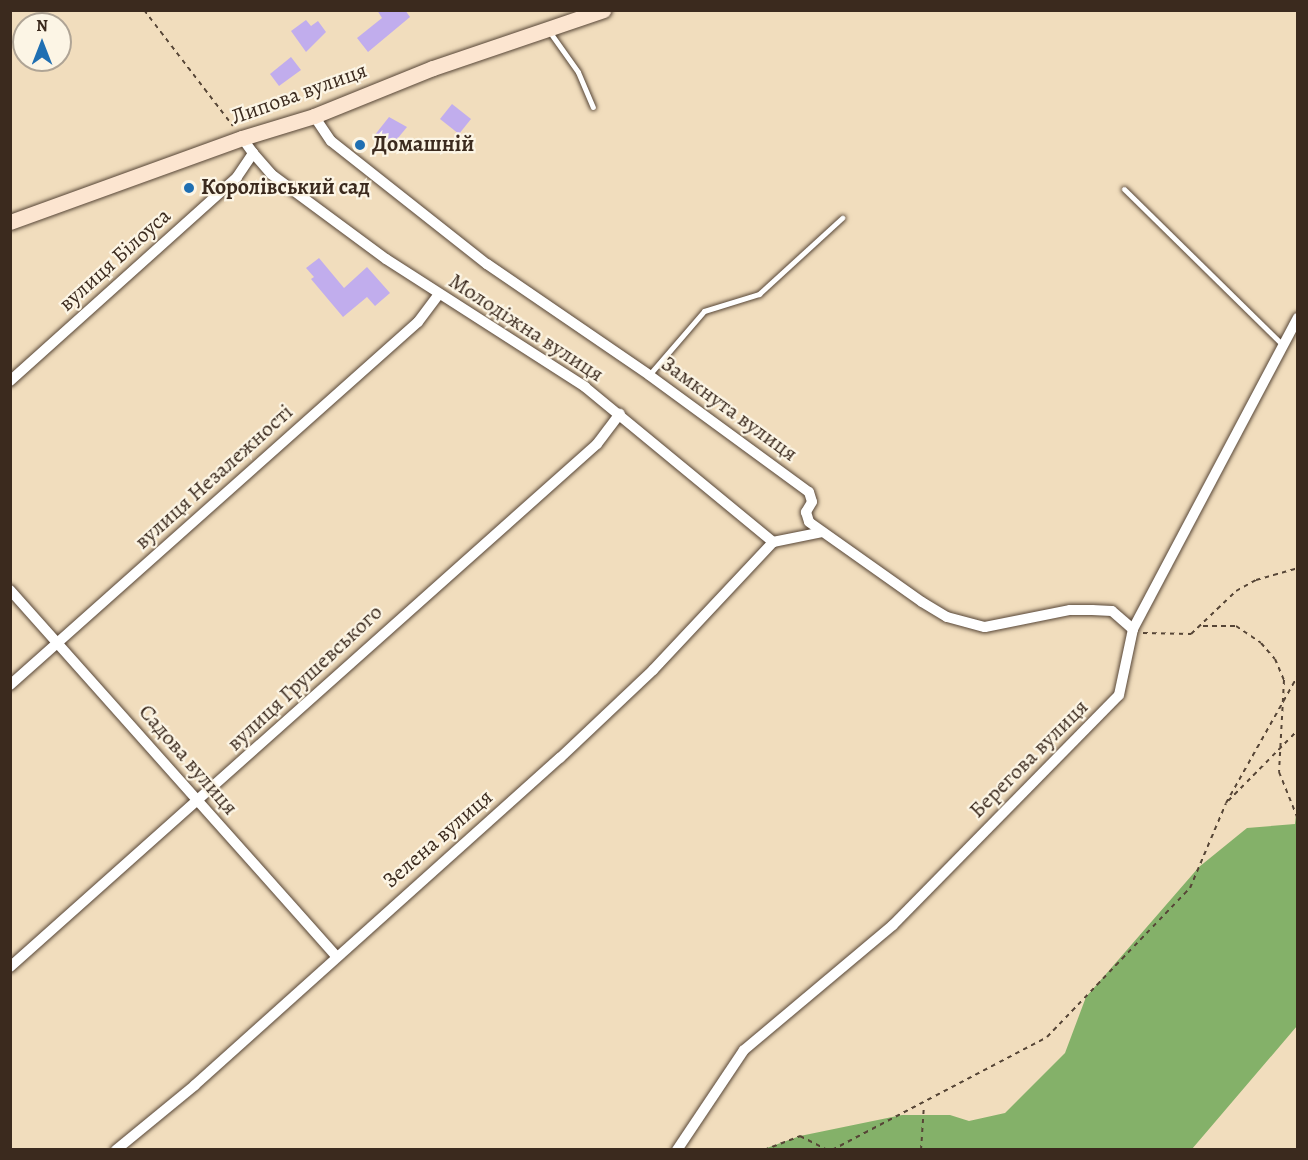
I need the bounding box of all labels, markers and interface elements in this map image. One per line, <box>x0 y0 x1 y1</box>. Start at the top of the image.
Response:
north arrow <box>12 12 72 72</box>
text: N <box>36 15 48 37</box>
street label: Липова вулиця <box>227 57 371 131</box>
place label: Домашній <box>372 132 474 158</box>
marker: Домашній <box>353 138 367 152</box>
place label: Королівський сад <box>201 175 370 201</box>
marker: Королівський сад <box>182 181 196 195</box>
street label: вулиця Білоуса <box>54 203 176 317</box>
street label: Молодіжна вулиця <box>444 268 608 388</box>
street label: Замкнута вулиця <box>656 351 802 467</box>
street label: вулиця Незалежності <box>129 399 299 555</box>
street label: вулиця Грушевського <box>222 599 388 757</box>
street label: Берегова вулиця <box>964 694 1094 824</box>
street label: Садова вулиця <box>133 699 243 821</box>
street label: Зелена вулиця <box>378 784 498 894</box>

